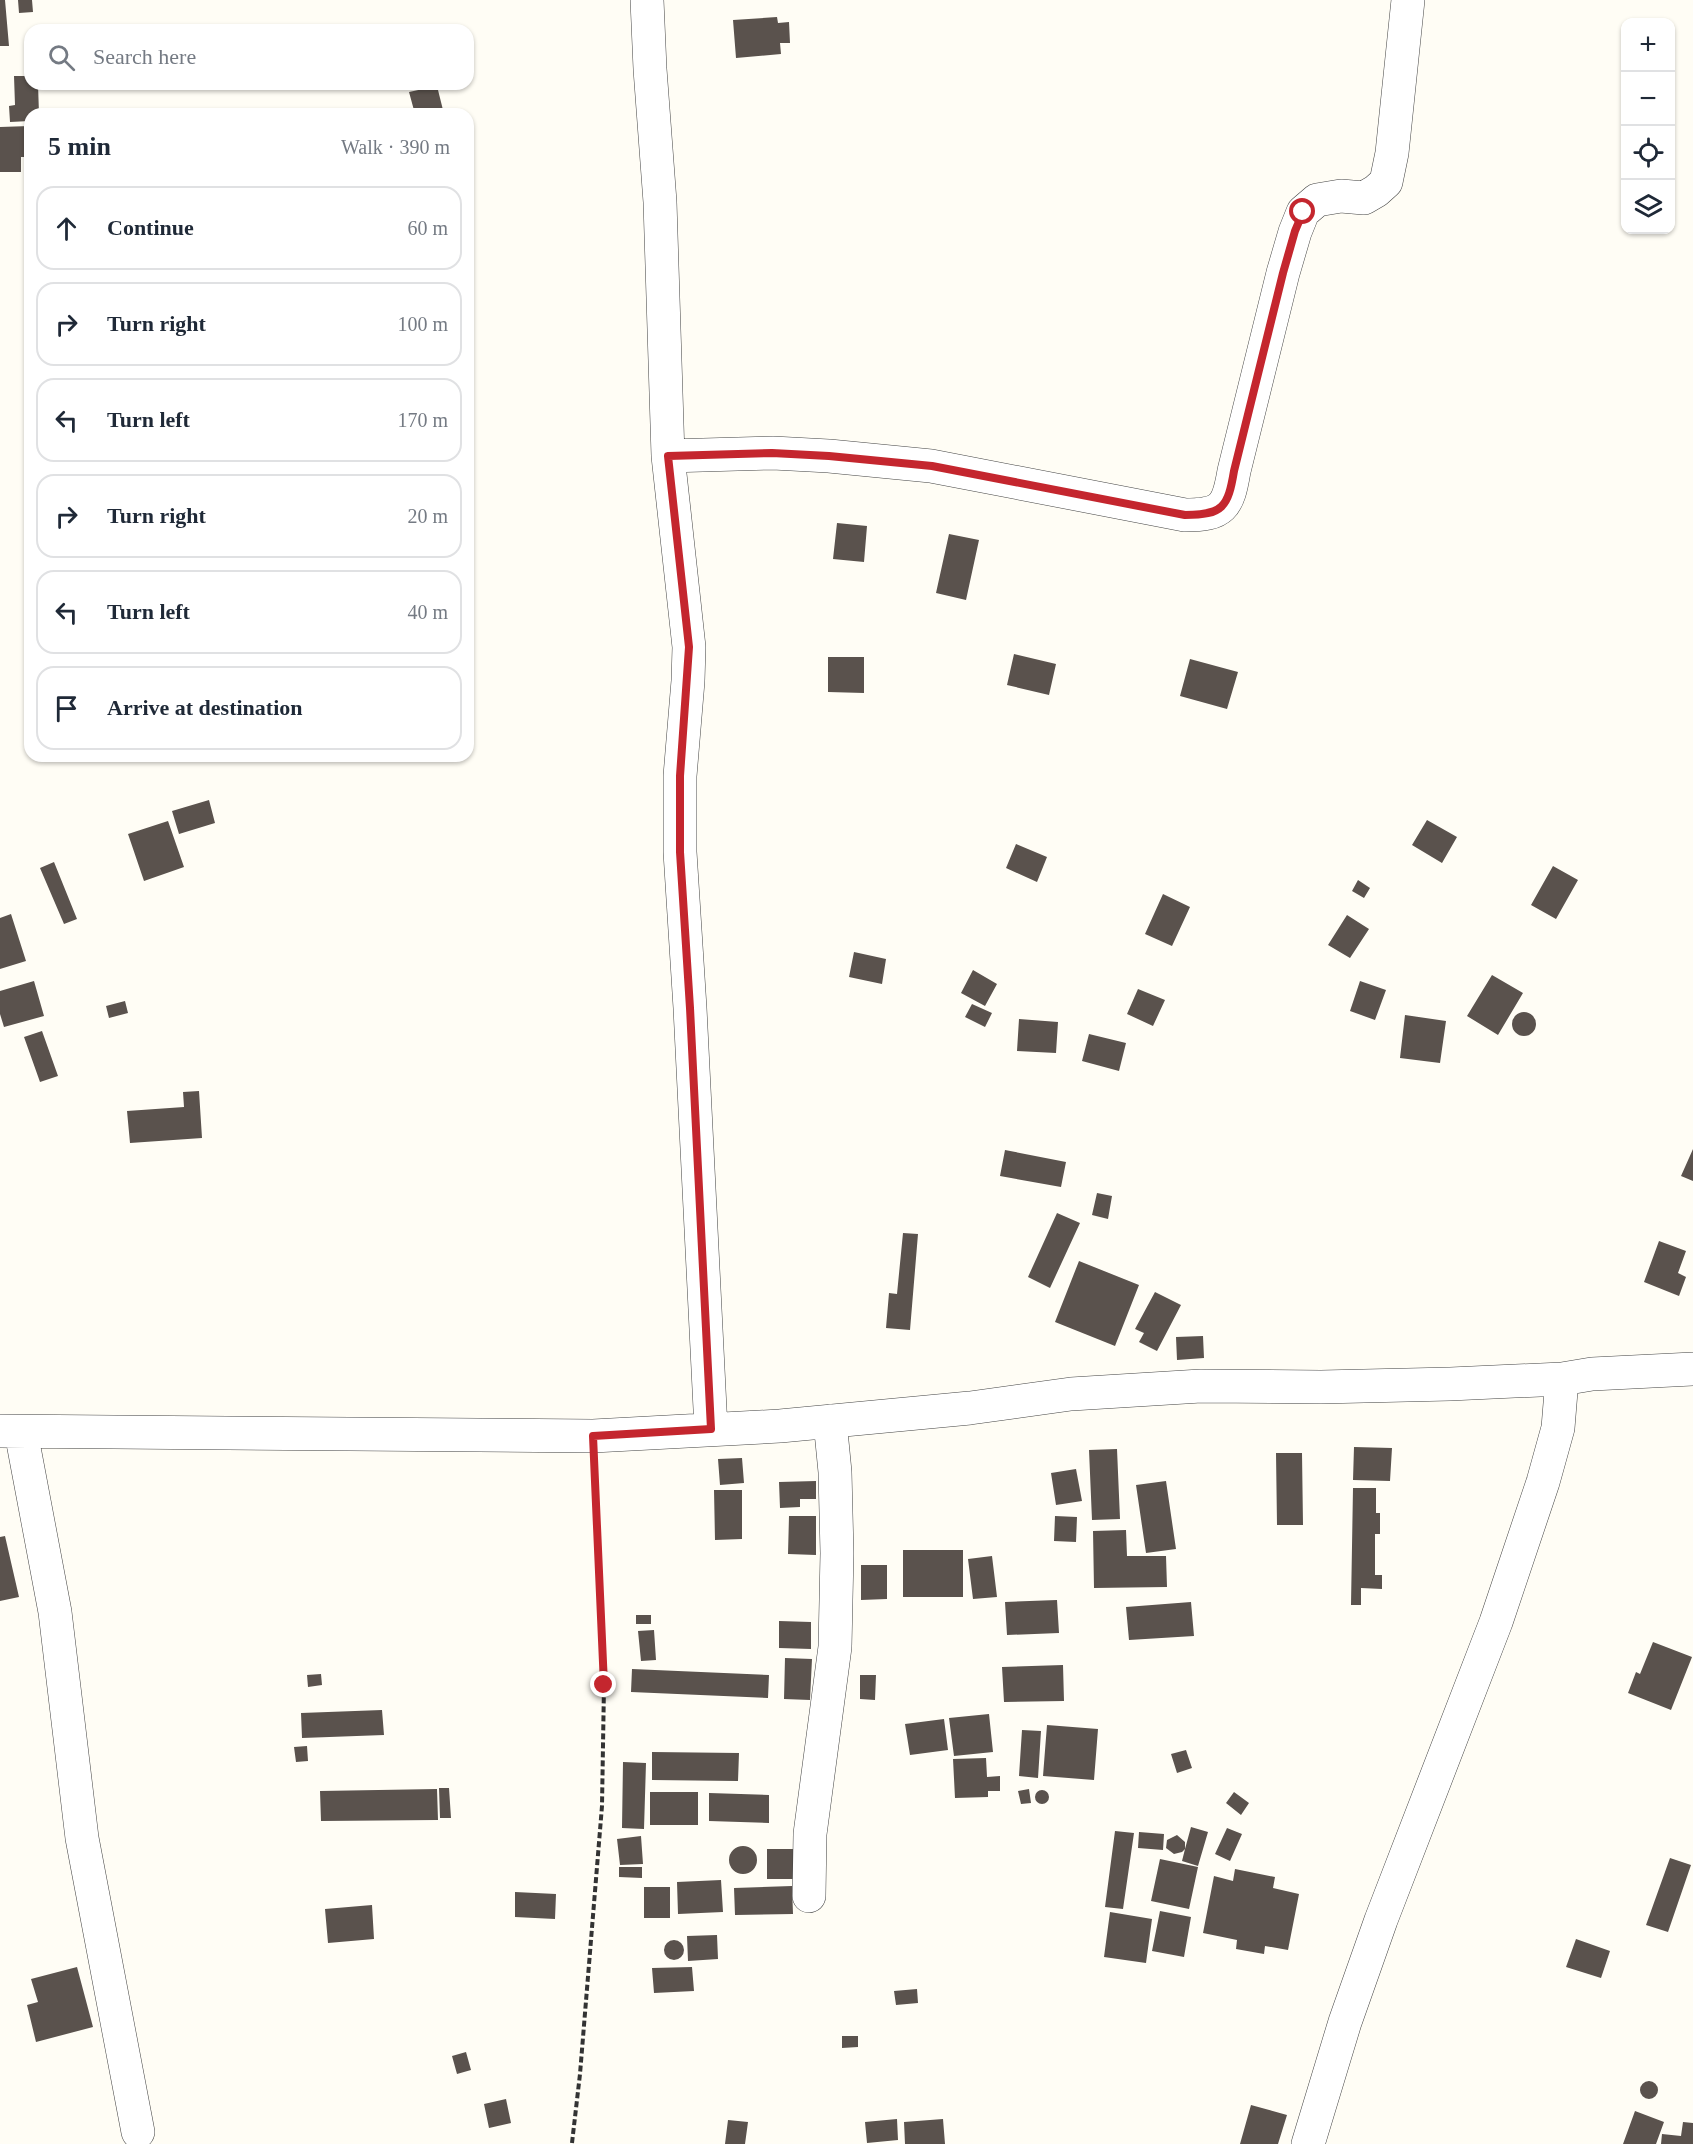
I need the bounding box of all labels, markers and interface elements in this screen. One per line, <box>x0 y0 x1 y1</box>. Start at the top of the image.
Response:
map controls <box>1621 18 1675 234</box>
button: + <box>1621 18 1675 72</box>
search box <box>24 24 474 90</box>
icon: search <box>45 41 78 74</box>
text: Search here <box>93 44 196 69</box>
button: − <box>1621 72 1675 126</box>
button: locate <box>1621 126 1675 180</box>
text: 5 min <box>48 132 111 161</box>
text: Walk · 390 m <box>341 136 450 158</box>
button: layers <box>1621 180 1675 234</box>
route start <box>1289 198 1315 224</box>
icon: ahead <box>50 212 83 245</box>
text: Continue <box>107 215 194 240</box>
text: 60 m <box>407 217 448 239</box>
icon: right <box>50 308 83 341</box>
text: Turn right <box>107 311 206 336</box>
text: 100 m <box>397 313 448 335</box>
icon: left <box>50 404 83 437</box>
text: Turn left <box>107 407 190 432</box>
text: 170 m <box>397 409 448 431</box>
icon: right <box>50 500 83 533</box>
text: Turn right <box>107 503 206 528</box>
text: 20 m <box>407 505 448 527</box>
icon: left <box>50 596 83 629</box>
text: Turn left <box>107 599 190 624</box>
text: 40 m <box>407 601 448 623</box>
icon: arrive <box>50 692 83 725</box>
text: Arrive at destination <box>107 695 303 720</box>
route end <box>590 1671 616 1697</box>

